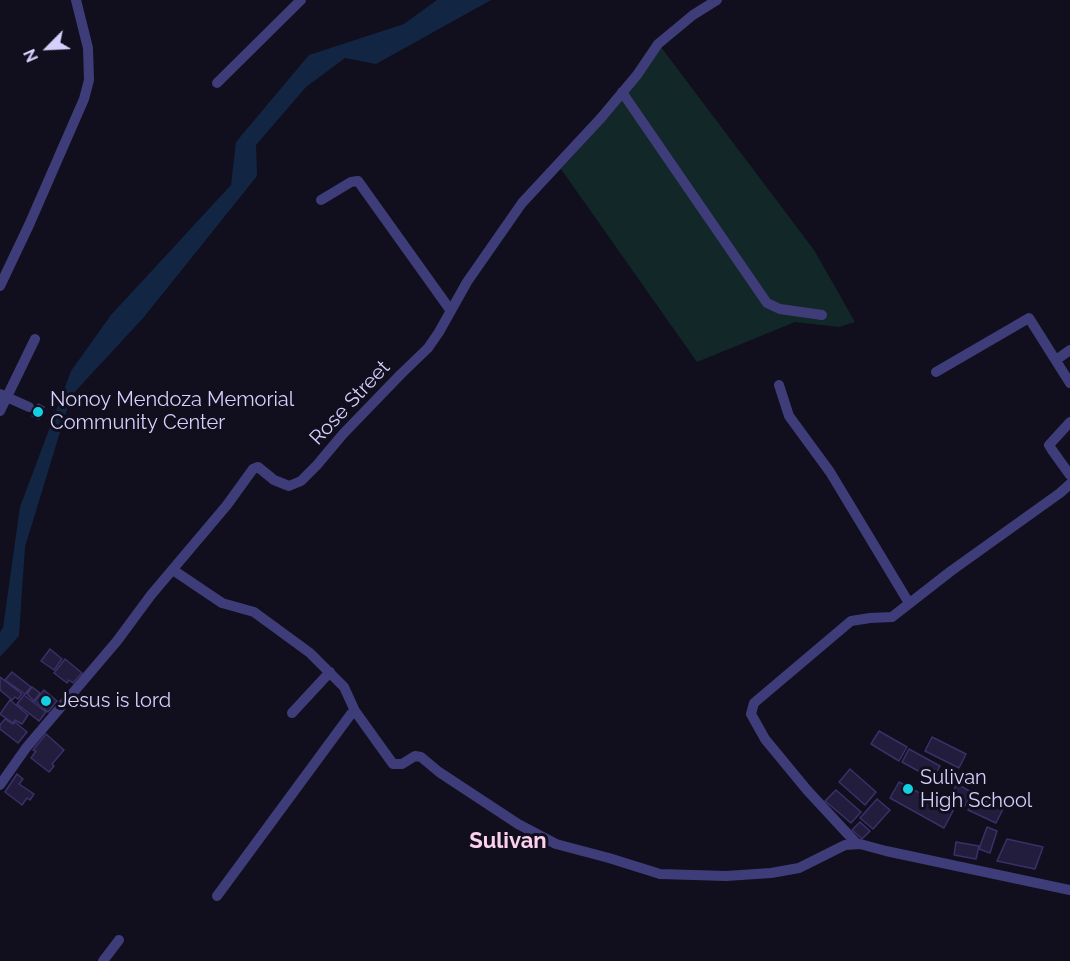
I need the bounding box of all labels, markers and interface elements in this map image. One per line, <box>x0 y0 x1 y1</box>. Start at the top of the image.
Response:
north arrow <box>18 18 78 78</box>
text: N <box>20 46 42 65</box>
street label: Rose Street <box>305 356 395 450</box>
place label: Nonoy Mendoza Memorial Community Center <box>50 388 294 435</box>
marker: Nonoy Mendoza Memorial Community Center <box>31 405 45 419</box>
place label: Jesus is lord <box>58 689 171 713</box>
marker: Jesus is lord <box>39 694 53 708</box>
place label: Sulivan High School <box>920 766 1032 813</box>
marker: Sulivan High School <box>901 782 915 796</box>
district label: Sulivan <box>469 828 547 854</box>

